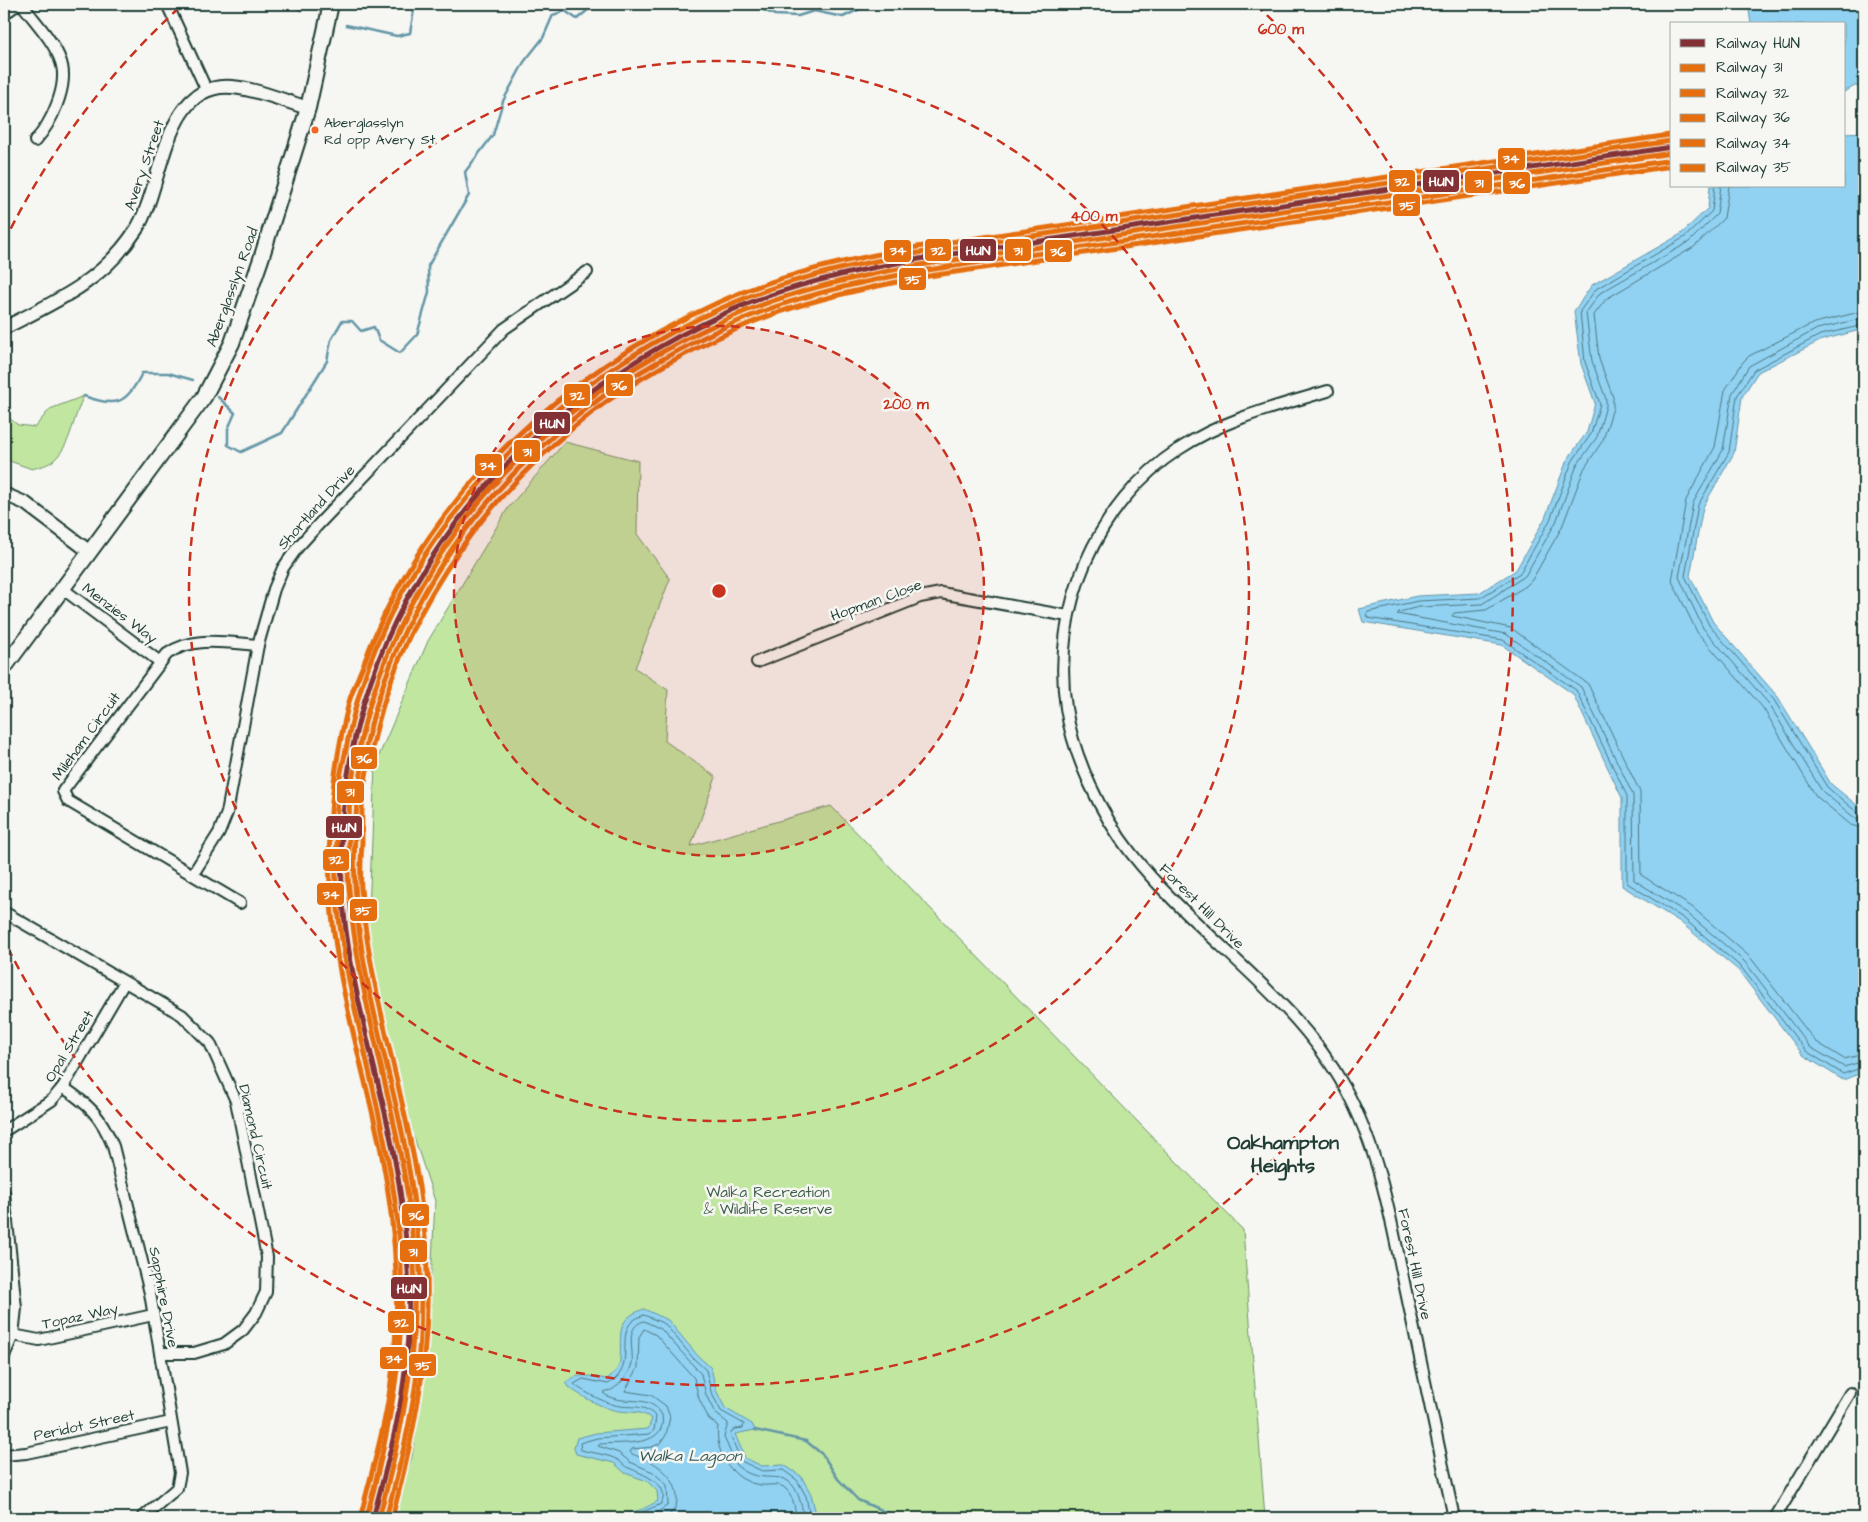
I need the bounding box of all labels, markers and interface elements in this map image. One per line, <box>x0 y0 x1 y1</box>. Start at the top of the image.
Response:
text: 600 m <box>1258 19 1304 40</box>
legend <box>1670 22 1846 188</box>
text: Railway HUN <box>1716 33 1800 55</box>
text: Railway 31 <box>1716 57 1783 79</box>
text: Railway 32 <box>1716 83 1790 105</box>
text: Railway 36 <box>1716 107 1791 129</box>
place label: Aberglasslyn Rd opp Avery St <box>324 113 436 150</box>
street label: Avery Street <box>119 117 171 213</box>
marker: Aberglasslyn Rd opp Avery St <box>310 125 320 135</box>
text: Railway 34 <box>1716 133 1791 155</box>
line badge: 34 <box>1497 147 1526 171</box>
text: 34 <box>1502 149 1520 169</box>
text: Railway 35 <box>1716 157 1792 179</box>
line badge: 32 <box>1388 169 1416 193</box>
line badge: HUN <box>1422 169 1460 193</box>
line badge: 31 <box>1464 170 1493 194</box>
line badge: 36 <box>1502 171 1531 195</box>
text: 32 <box>1393 172 1411 192</box>
text: HUN <box>1428 172 1454 192</box>
text: 31 <box>1474 173 1484 193</box>
text: 36 <box>1508 174 1525 194</box>
line badge: 35 <box>1392 193 1421 217</box>
text: 35 <box>1397 196 1417 216</box>
text: 400 m <box>1071 206 1118 227</box>
street label: Aberglasslyn Road <box>201 224 265 350</box>
line badge: 32 <box>924 238 952 262</box>
line badge: HUN <box>959 238 997 262</box>
line badge: 31 <box>1004 238 1032 262</box>
line badge: 34 <box>883 239 912 263</box>
line badge: 36 <box>1044 239 1073 263</box>
text: 34 <box>889 241 907 261</box>
text: 32 <box>929 241 947 261</box>
text: HUN <box>965 241 991 261</box>
text: 31 <box>1013 241 1023 261</box>
text: 36 <box>1049 242 1066 262</box>
line badge: 35 <box>898 267 927 291</box>
text: 35 <box>903 270 923 290</box>
line badge: 36 <box>605 373 634 397</box>
text: 36 <box>610 376 627 396</box>
line badge: 32 <box>563 383 591 407</box>
text: 32 <box>568 386 586 406</box>
text: 200 m <box>882 394 929 415</box>
line badge: HUN <box>533 411 571 435</box>
text: HUN <box>539 414 565 434</box>
line badge: 31 <box>513 439 541 463</box>
text: 31 <box>522 442 532 462</box>
line badge: 34 <box>474 453 503 477</box>
text: 34 <box>479 456 497 476</box>
street label: Shortland Drive <box>273 460 360 554</box>
street label: Hopman Close <box>828 574 925 627</box>
street label: Menzies Way <box>77 578 162 649</box>
centre of rings <box>710 582 728 600</box>
street label: Mileham Circuit <box>47 688 126 785</box>
line badge: 36 <box>350 746 378 770</box>
text: 36 <box>355 749 372 769</box>
line badge: 31 <box>336 780 365 804</box>
text: 31 <box>345 782 355 802</box>
line badge: HUN <box>325 815 363 839</box>
text: HUN <box>331 818 357 838</box>
line badge: 32 <box>322 848 350 872</box>
text: 32 <box>327 850 345 870</box>
street label: Forest Hill Drive <box>1154 859 1249 954</box>
line badge: 34 <box>316 882 345 906</box>
text: 34 <box>322 885 340 905</box>
line badge: 35 <box>349 898 378 922</box>
text: 35 <box>353 901 373 921</box>
street label: Opal Street <box>40 1006 99 1086</box>
street label: Diamond Circuit <box>233 1082 278 1192</box>
district label: Oakhampton Heights <box>1227 1129 1339 1181</box>
park label: Walka Recreation & Wildlife Reserve <box>704 1182 832 1220</box>
line badge: 36 <box>401 1203 430 1227</box>
text: 36 <box>407 1206 424 1226</box>
street label: Forest Hill Drive <box>1392 1207 1437 1322</box>
line badge: 31 <box>399 1239 428 1263</box>
text: 31 <box>408 1242 418 1262</box>
street label: Sapphire Drive <box>143 1245 184 1349</box>
line badge: HUN <box>390 1276 428 1300</box>
text: HUN <box>396 1279 422 1299</box>
street label: Topaz Way <box>40 1298 120 1336</box>
line badge: 32 <box>387 1310 415 1334</box>
text: 32 <box>392 1313 410 1333</box>
line badge: 34 <box>379 1346 408 1370</box>
text: 34 <box>385 1349 403 1369</box>
line badge: 35 <box>408 1353 437 1377</box>
text: 35 <box>413 1356 433 1376</box>
street label: Peridot Street <box>32 1405 137 1446</box>
water label: Walka Lagoon <box>638 1445 744 1468</box>

